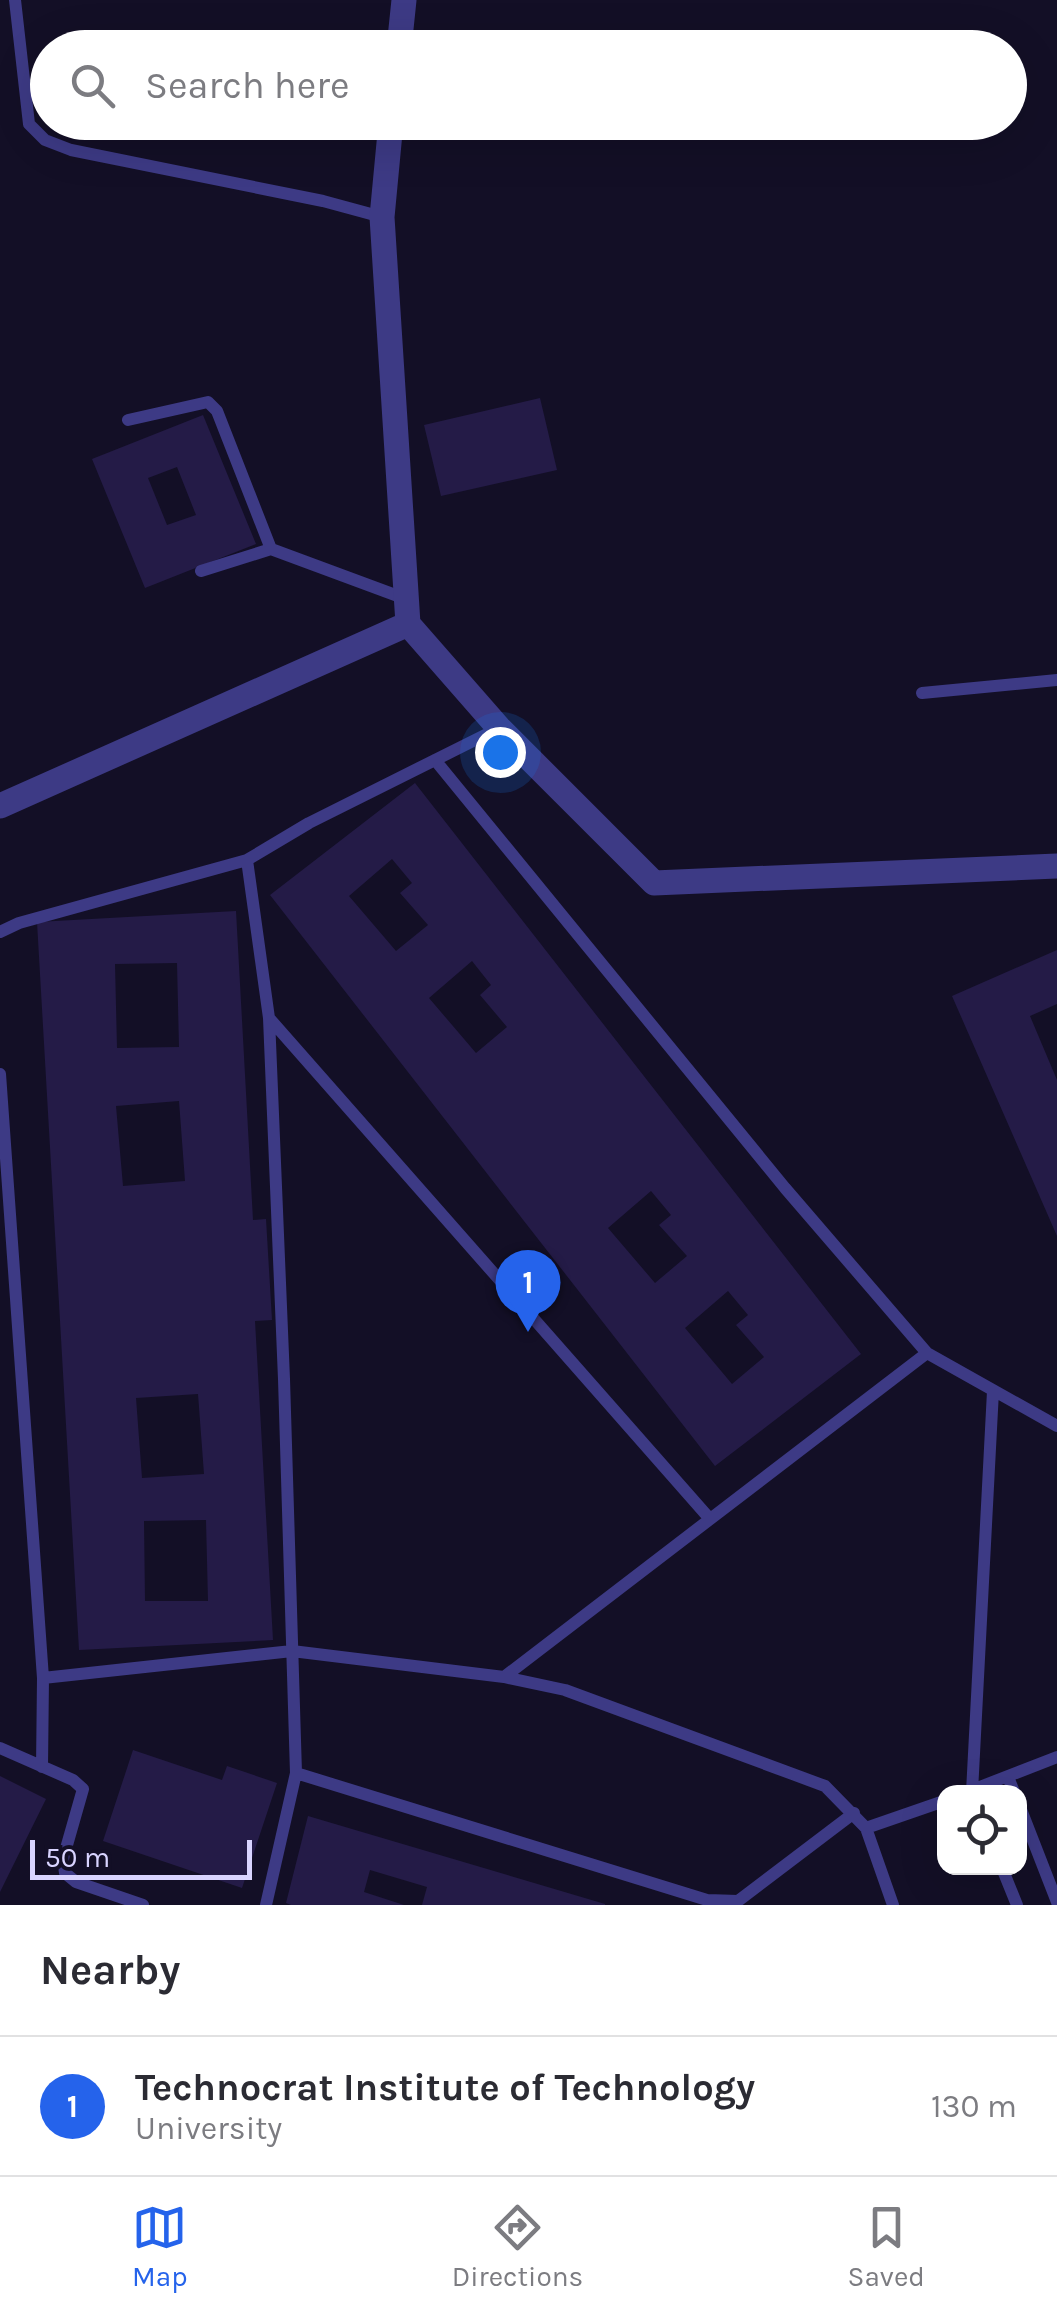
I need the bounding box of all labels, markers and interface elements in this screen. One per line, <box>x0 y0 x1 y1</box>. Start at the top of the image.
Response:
search box <box>30 30 1027 140</box>
icon: search <box>65 58 120 113</box>
text: Search here <box>145 63 349 108</box>
your location <box>475 727 526 778</box>
pin: 1 <box>496 1250 560 1332</box>
map controls <box>937 1785 1027 1875</box>
button: locate <box>937 1785 1027 1875</box>
scale bar <box>30 1835 252 1880</box>
text: 50 m <box>45 1841 110 1874</box>
text: Nearby <box>40 1945 180 1995</box>
text: Technocrat Institute of Technology <box>135 2065 755 2110</box>
text: 1 <box>67 2088 78 2125</box>
text: 130 m <box>931 2088 1017 2125</box>
text: University <box>135 2110 282 2147</box>
tab: Map <box>132 2200 188 2293</box>
tab: Directions <box>452 2200 583 2293</box>
tab: Saved <box>847 2200 925 2293</box>

